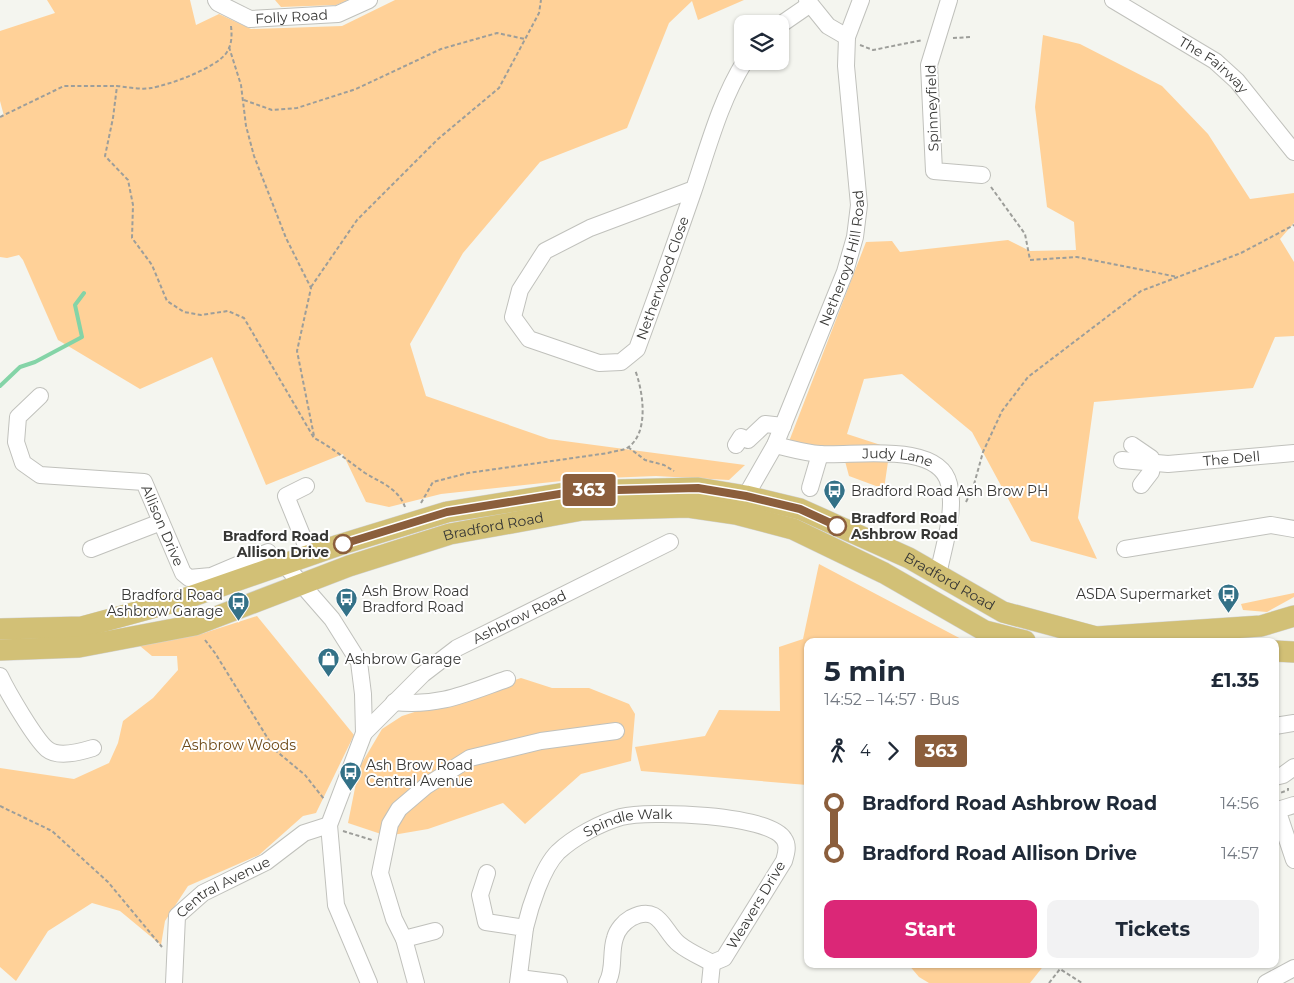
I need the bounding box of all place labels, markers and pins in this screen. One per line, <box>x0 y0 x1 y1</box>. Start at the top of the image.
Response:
bus stop icon: Bradford Road Ash Brow PH <box>823 479 847 510</box>
place label: Bradford Road Ash Brow PH <box>851 482 1048 500</box>
place label: Bradford Road Ashbrow Road <box>850 509 958 543</box>
marker: Bradford Road Ashbrow Road <box>827 516 847 536</box>
place label: Bradford Road Allison Drive <box>223 527 329 561</box>
marker: Bradford Road Allison Drive <box>333 534 353 554</box>
place label: Ash Brow Road Bradford Road <box>362 582 469 616</box>
bus stop icon: ASDA Supermarket <box>1216 582 1240 613</box>
place label: ASDA Supermarket <box>1076 585 1212 603</box>
place label: Bradford Road Ashbrow Garage <box>107 586 223 620</box>
bus stop icon: Ash Brow Road Bradford Road <box>334 587 358 618</box>
bus stop icon: Bradford Road Ashbrow Garage <box>227 591 251 622</box>
shop icon: Ashbrow Garage <box>317 647 341 678</box>
place label: Ashbrow Garage <box>345 650 461 668</box>
place label: Ash Brow Road Central Avenue <box>366 756 473 790</box>
bus stop icon: Ash Brow Road Central Avenue <box>338 761 362 792</box>

